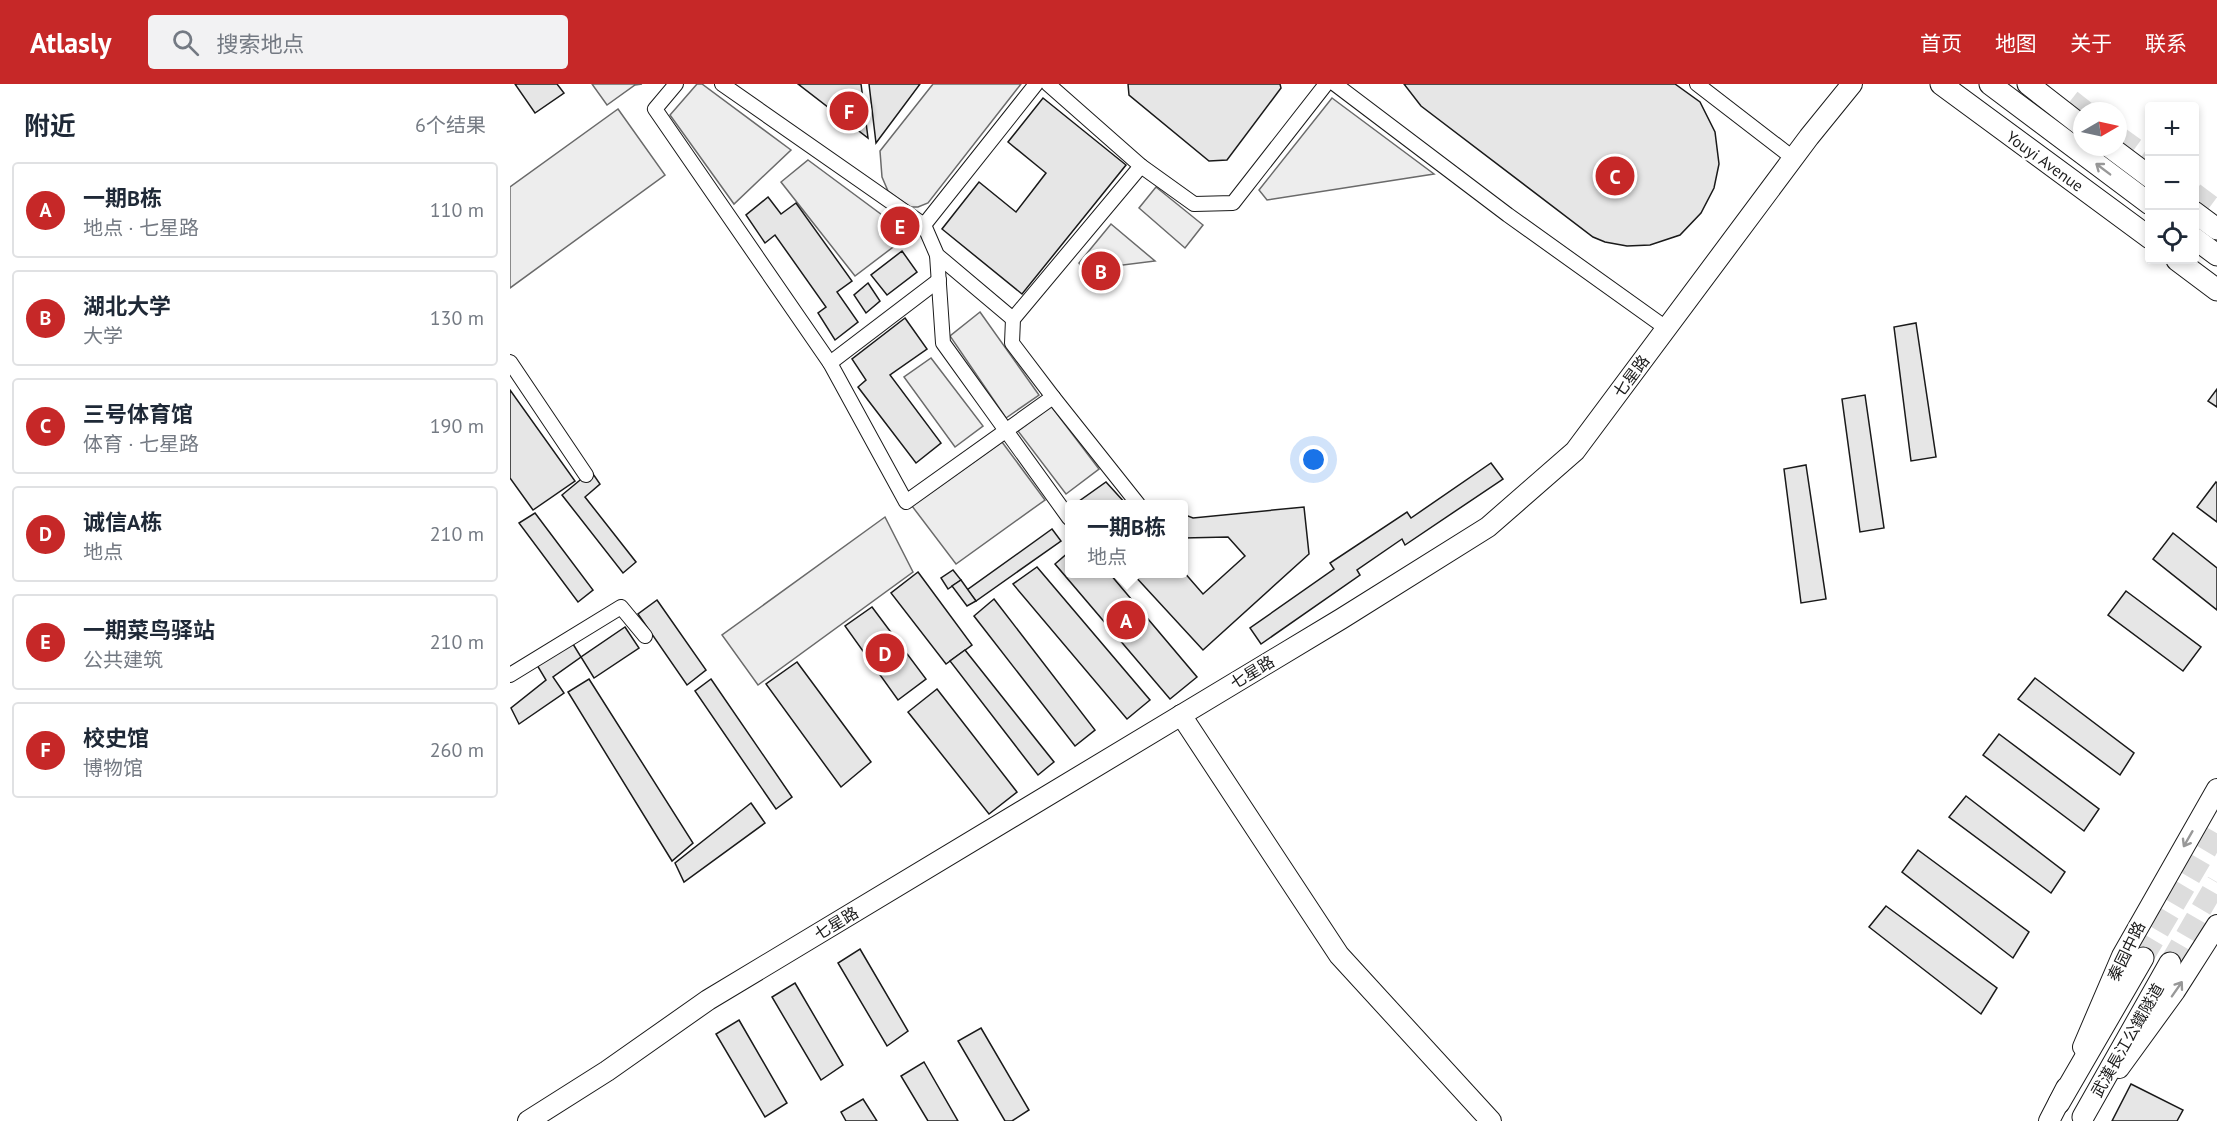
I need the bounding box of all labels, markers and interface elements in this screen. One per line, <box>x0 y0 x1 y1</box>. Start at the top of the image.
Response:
search box <box>148 15 568 69</box>
text: Atlasly <box>30 24 112 61</box>
icon: search <box>169 26 202 59</box>
text: 搜索地点 <box>217 30 305 58</box>
text: 首页 <box>1920 30 1962 57</box>
text: 地图 <box>1995 30 2037 57</box>
text: 关于 <box>2070 30 2112 57</box>
text: 联系 <box>2145 30 2187 57</box>
pin: F <box>830 88 868 134</box>
north arrow <box>2073 102 2127 156</box>
map controls <box>2145 102 2199 264</box>
button: + <box>2145 102 2199 156</box>
text: 附近 <box>24 109 76 142</box>
text: 6个结果 <box>415 112 486 138</box>
street label: Youyi Avenue <box>2003 126 2087 196</box>
pin: C <box>1596 154 1634 199</box>
button: − <box>2145 156 2199 210</box>
one-way arrow <box>2095 163 2111 175</box>
text: 一期B栋 <box>83 184 162 212</box>
text: A <box>39 197 52 223</box>
text: 110 m <box>430 197 484 223</box>
pin: E <box>880 204 920 248</box>
button: locate <box>2145 210 2199 264</box>
text: 地点 · 七星路 <box>83 215 199 241</box>
pin: B <box>1082 248 1120 294</box>
text: 湖北大学 <box>83 292 171 320</box>
text: B <box>40 305 51 331</box>
text: 130 m <box>430 305 484 331</box>
text: 大学 <box>83 323 123 349</box>
street label: 七星路 <box>1609 351 1653 401</box>
text: 三号体育馆 <box>83 400 193 428</box>
text: C <box>40 413 51 439</box>
text: 190 m <box>430 413 484 439</box>
text: 体育 · 七星路 <box>83 431 199 457</box>
your location <box>1299 445 1328 474</box>
popup <box>1065 500 1188 578</box>
text: 诚信A栋 <box>83 508 162 536</box>
text: 一期B栋 <box>1087 513 1166 541</box>
text: D <box>39 521 52 547</box>
text: 210 m <box>430 521 484 547</box>
text: 地点 <box>83 539 123 565</box>
text: 地点 <box>1087 544 1127 570</box>
pin: A <box>1106 598 1146 642</box>
text: 一期菜鸟驿站 <box>83 616 215 644</box>
text: E <box>40 629 51 655</box>
text: 210 m <box>430 629 484 655</box>
pin: D <box>866 630 904 676</box>
text: 公共建筑 <box>83 647 163 673</box>
street label: 七星路 <box>1226 651 1278 693</box>
text: 校史馆 <box>83 724 149 752</box>
text: F <box>40 737 51 763</box>
text: 260 m <box>430 737 484 763</box>
text: 博物馆 <box>83 755 143 781</box>
one-way arrow <box>2182 830 2194 847</box>
street label: 七星路 <box>810 902 862 944</box>
street label: 秦园中路 <box>2103 918 2149 984</box>
street label: 武漢長江公鐵隧道 <box>2086 980 2168 1100</box>
one-way arrow <box>2171 982 2183 998</box>

